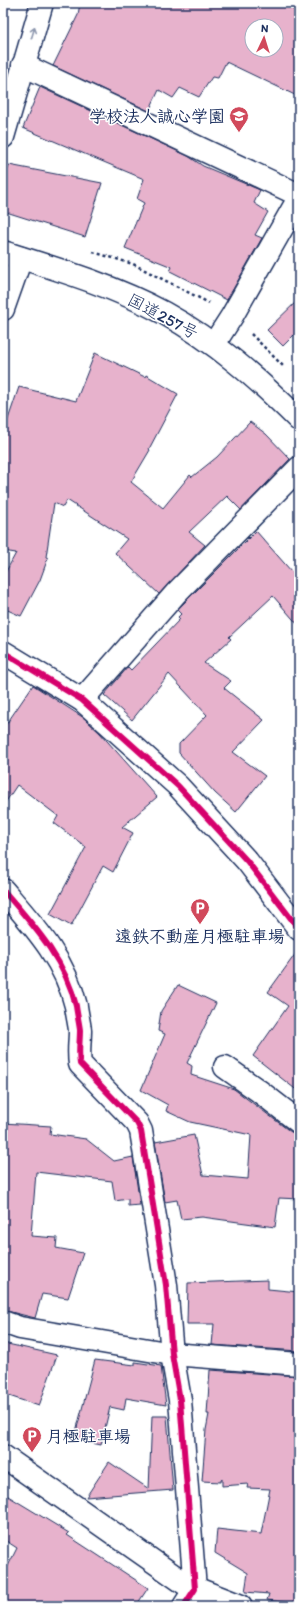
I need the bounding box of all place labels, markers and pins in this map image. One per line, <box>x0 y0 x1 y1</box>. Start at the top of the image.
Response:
school or university icon: 学校法人誠心学園 <box>228 105 250 133</box>
place label: 学校法人誠心学園 <box>89 106 225 126</box>
parking icon: 遠鉄不動産月極駐車場 <box>189 897 211 925</box>
place label: 遠鉄不動産月極駐車場 <box>115 926 285 946</box>
parking icon: 月極駐車場 <box>21 1425 43 1453</box>
place label: 月極駐車場 <box>46 1426 131 1446</box>

